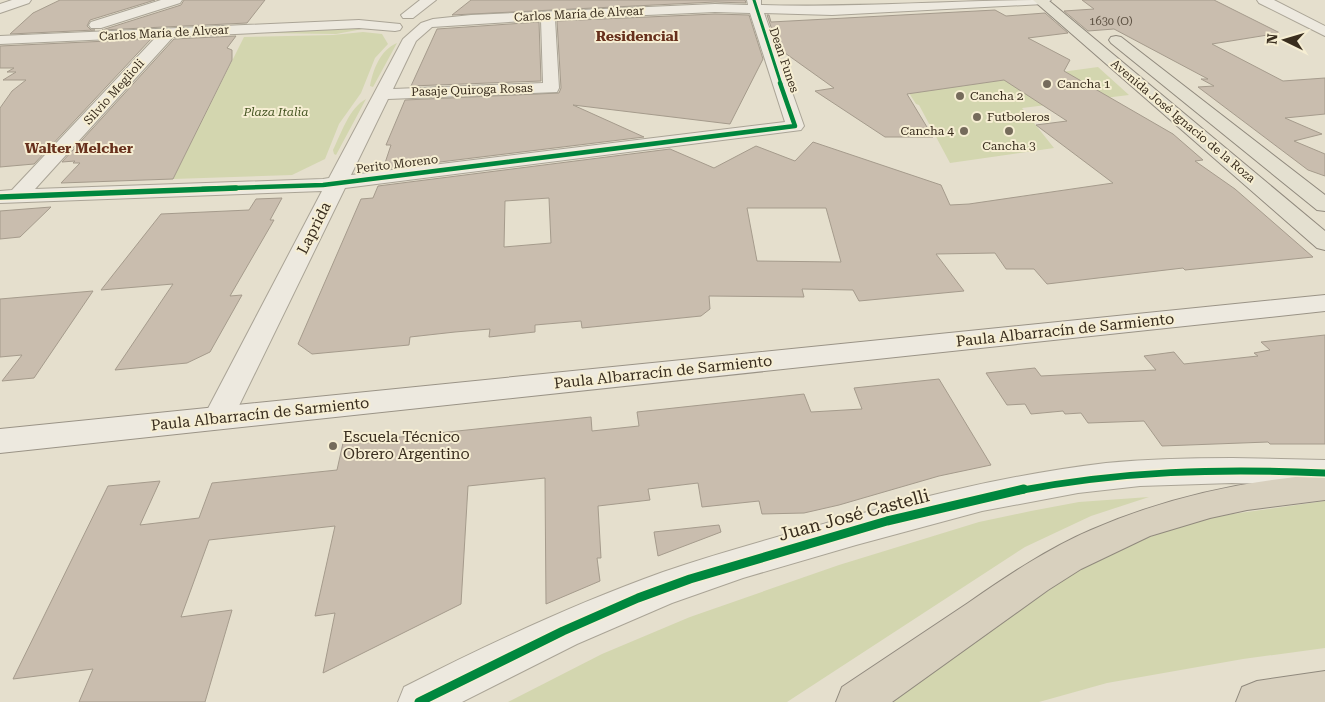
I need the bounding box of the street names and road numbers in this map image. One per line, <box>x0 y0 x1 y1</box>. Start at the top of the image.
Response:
street label: Carlos María de Alvear <box>514 4 644 24</box>
street label: Carlos María de Alvear <box>99 23 229 43</box>
street label: Dean Funes <box>766 26 802 95</box>
street label: Silvio Meglioli <box>81 56 147 128</box>
street label: Avenida José Ignacio de la Roza <box>1108 57 1258 186</box>
street label: Pasaje Quiroga Rosas <box>411 81 533 99</box>
street label: Perito Moreno <box>355 152 439 176</box>
street label: Laprida <box>293 199 335 257</box>
street label: Paula Albarracín de Sarmiento <box>955 310 1175 350</box>
street label: Paula Albarracín de Sarmiento <box>553 352 773 392</box>
street label: Paula Albarracín de Sarmiento <box>150 394 370 434</box>
street label: Juan José Castelli <box>776 484 932 545</box>

